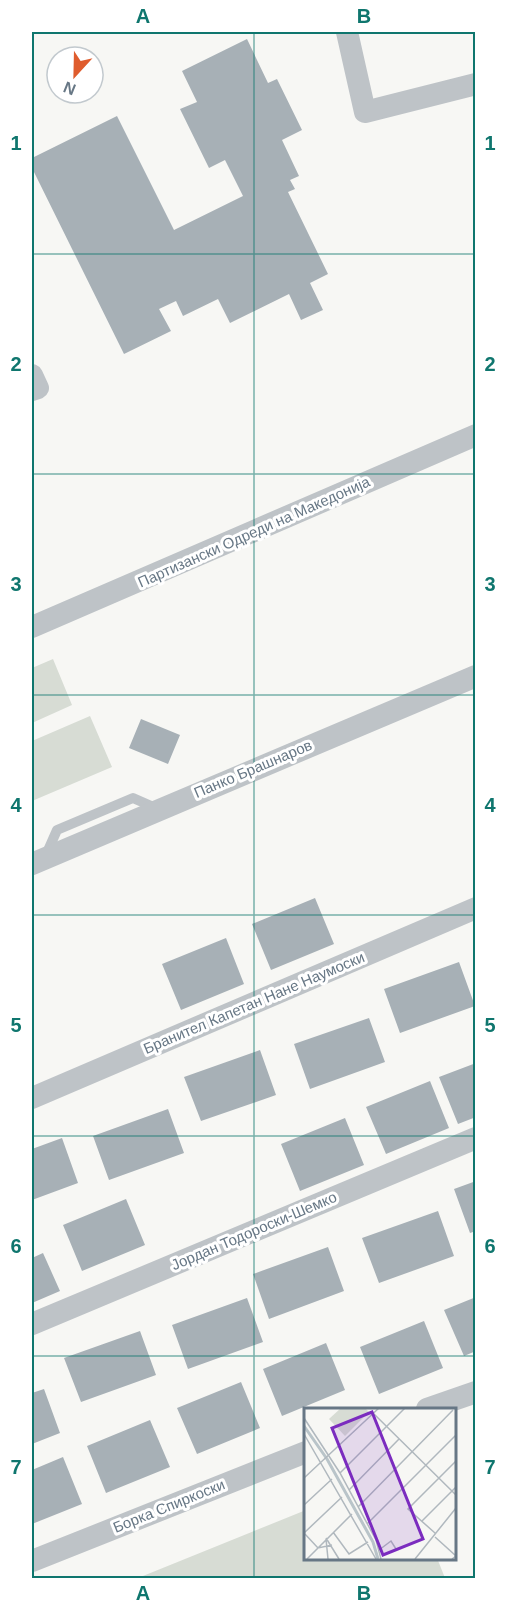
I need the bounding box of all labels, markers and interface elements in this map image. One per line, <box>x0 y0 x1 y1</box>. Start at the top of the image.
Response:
text: A <box>136 5 150 27</box>
text: B <box>357 5 371 27</box>
north arrow <box>45 45 105 105</box>
text: N <box>61 78 78 98</box>
text: 1 <box>10 132 22 154</box>
text: 1 <box>484 132 496 154</box>
text: 2 <box>10 353 22 375</box>
text: 2 <box>484 353 496 375</box>
street label: Партизански Одреди на Македонија <box>135 472 373 591</box>
text: 3 <box>10 573 22 595</box>
text: 3 <box>484 573 496 595</box>
street label: Панко Брашнаров <box>191 736 314 801</box>
text: 4 <box>10 794 22 816</box>
text: 4 <box>484 794 496 816</box>
street label: Бранител Капетан Нане Наумоски <box>141 948 367 1057</box>
text: 5 <box>10 1014 22 1036</box>
text: 5 <box>484 1014 496 1036</box>
street label: Јордан Тодороски-Шемко <box>169 1188 339 1273</box>
text: 6 <box>10 1235 22 1257</box>
text: 6 <box>484 1235 496 1257</box>
inset map <box>304 1408 456 1559</box>
text: 7 <box>10 1456 22 1478</box>
text: 7 <box>484 1456 496 1478</box>
street label: Борка Спиркоски <box>110 1475 227 1536</box>
text: A <box>136 1582 150 1604</box>
text: B <box>357 1582 371 1604</box>

